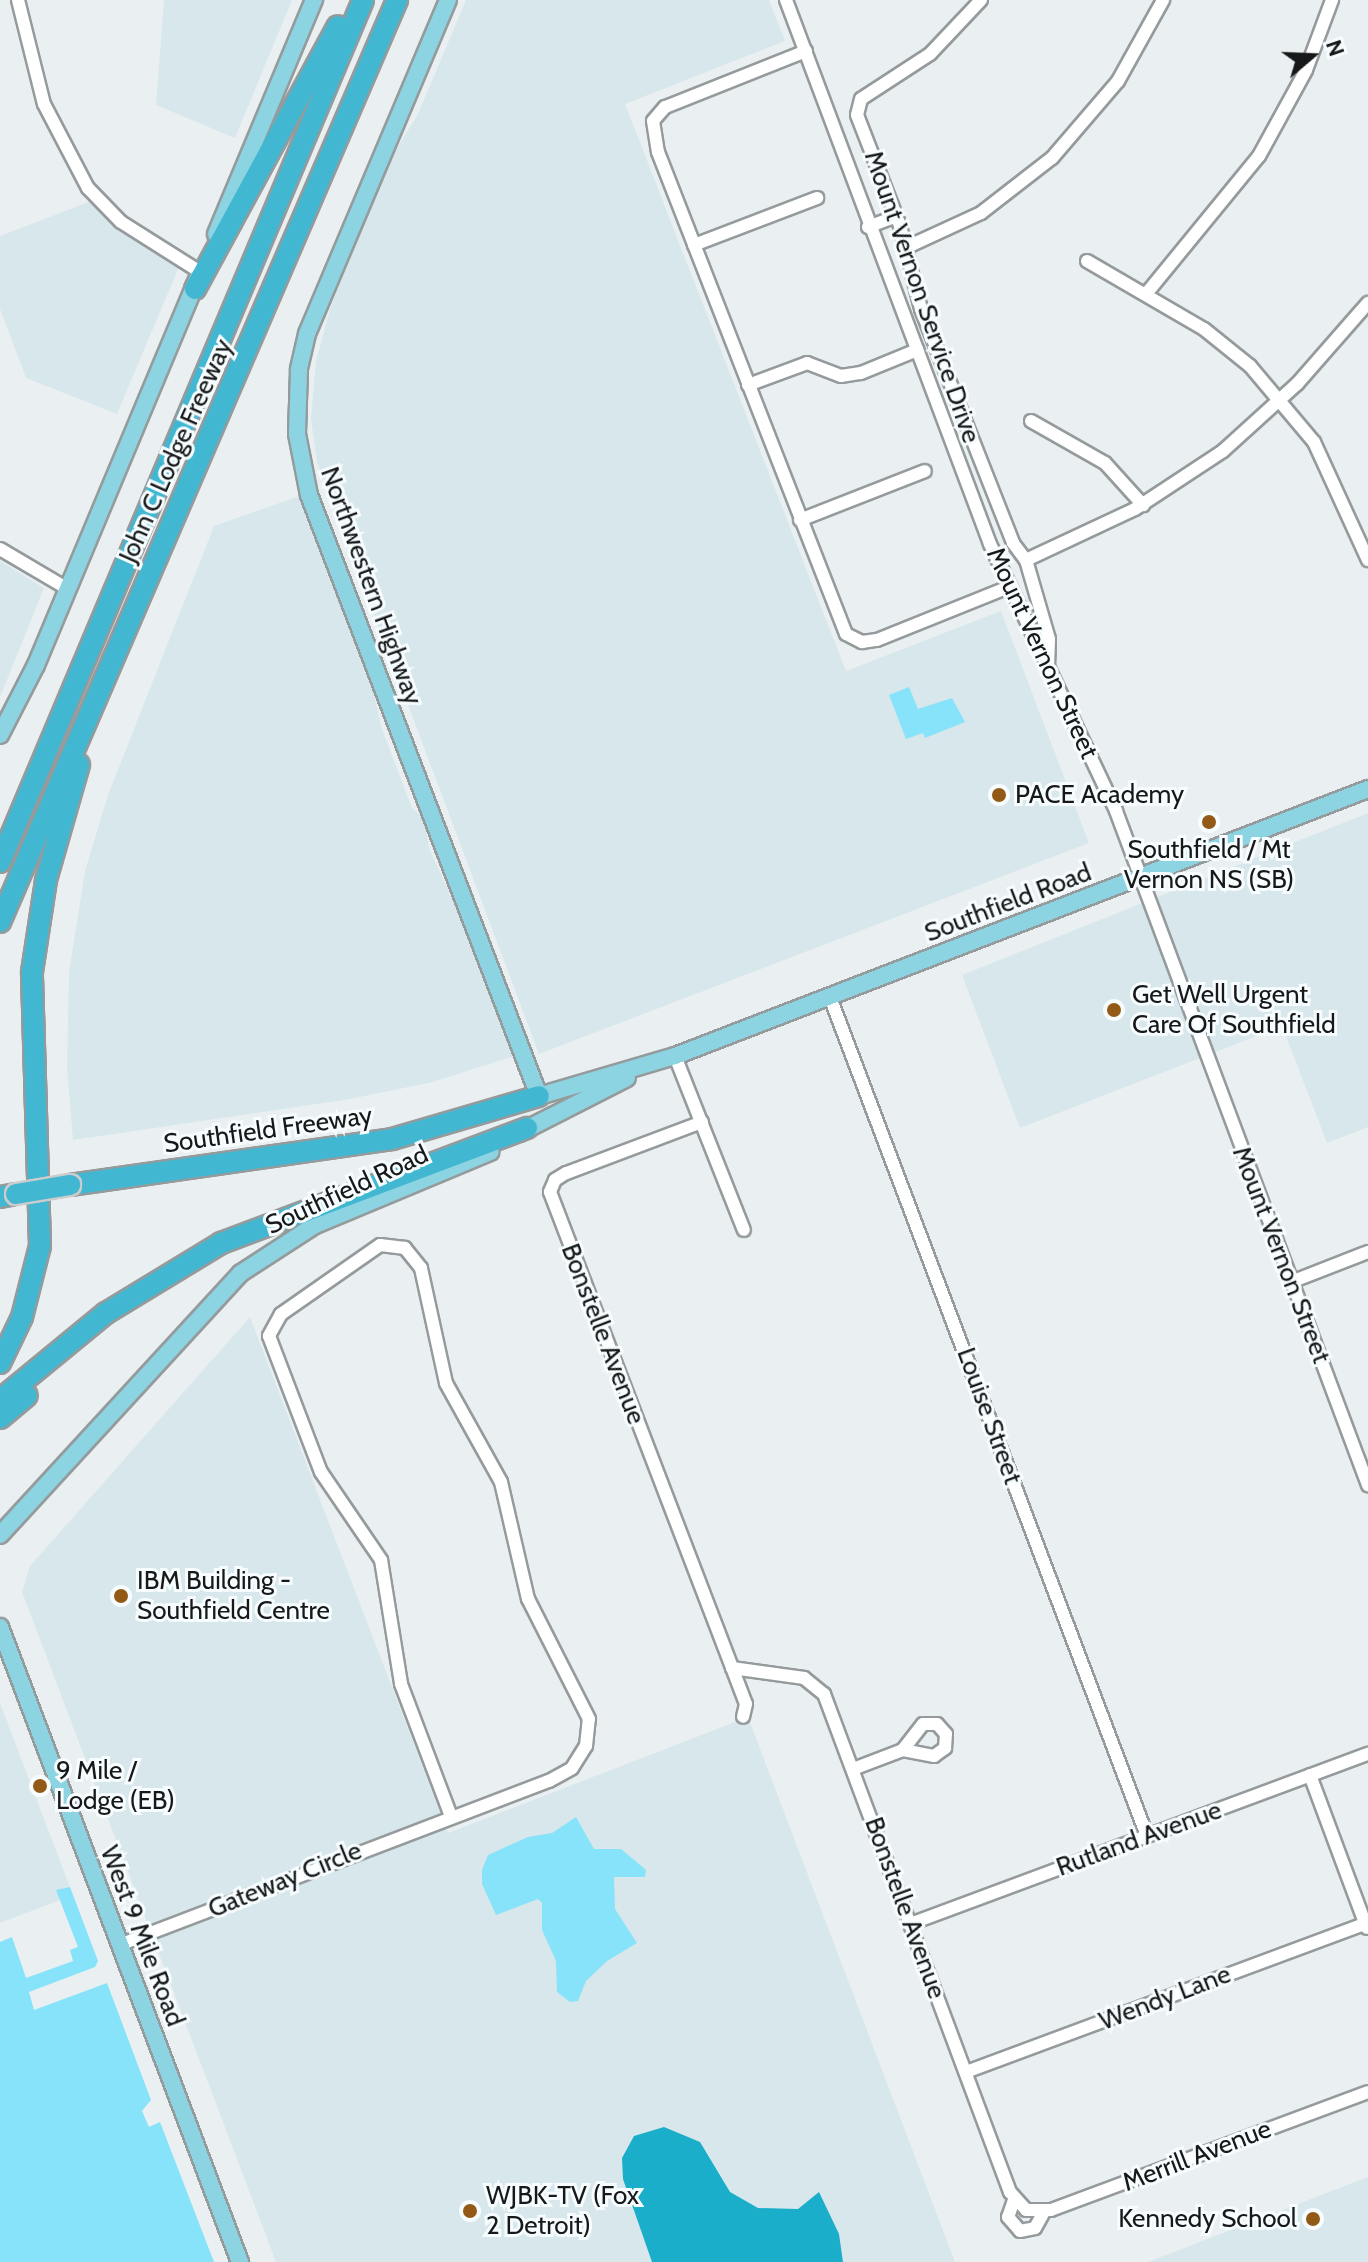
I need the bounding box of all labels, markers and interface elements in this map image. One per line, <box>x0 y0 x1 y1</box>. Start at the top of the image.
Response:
north arrow <box>1272 16 1352 96</box>
text: N <box>1320 36 1350 60</box>
street label: Mount Vernon Service Drive <box>857 147 987 447</box>
street label: John C Lodge Freeway <box>113 334 239 568</box>
street label: Northwestern Highway <box>313 463 429 709</box>
street label: Mount Vernon Street <box>979 542 1105 764</box>
place label: PACE Academy <box>1015 779 1184 811</box>
marker: PACE Academy <box>990 786 1008 804</box>
marker: Southfield / Mt Vernon NS (SB) <box>1200 813 1218 831</box>
place label: Southfield / Mt Vernon NS (SB) <box>1124 834 1294 896</box>
street label: Southfield Road <box>920 857 1096 949</box>
place label: Get Well Urgent Care Of Southfield <box>1132 979 1336 1040</box>
marker: Get Well Urgent Care Of Southfield <box>1103 999 1125 1021</box>
street label: Southfield Freeway <box>162 1100 374 1160</box>
street label: Southfield Road <box>261 1139 433 1241</box>
street label: Mount Vernon Street <box>1225 1142 1337 1368</box>
street label: Bonstelle Avenue <box>554 1239 652 1429</box>
street label: Louise Street <box>950 1344 1028 1488</box>
place label: IBM Building - Southfield Centre <box>137 1565 330 1626</box>
marker: IBM Building - Southfield Centre <box>112 1587 130 1605</box>
place label: 9 Mile / Lodge (EB) <box>56 1755 175 1816</box>
marker: 9 Mile / Lodge (EB) <box>31 1777 49 1795</box>
street label: Rutland Avenue <box>1052 1795 1226 1883</box>
street label: Bonstelle Avenue <box>858 1813 952 2003</box>
street label: Gateway Circle <box>204 1835 366 1925</box>
street label: West 9 Mile Road <box>93 1841 191 2031</box>
street label: Wendy Lane <box>1095 1959 1235 2037</box>
street label: Merrill Avenue <box>1118 2113 1276 2199</box>
place label: WJBK-TV (Fox 2 Detroit) <box>486 2180 639 2242</box>
marker: WJBK-TV (Fox 2 Detroit) <box>461 2202 479 2220</box>
place label: Kennedy School <box>1118 2203 1297 2235</box>
marker: Kennedy School <box>1304 2210 1322 2228</box>

